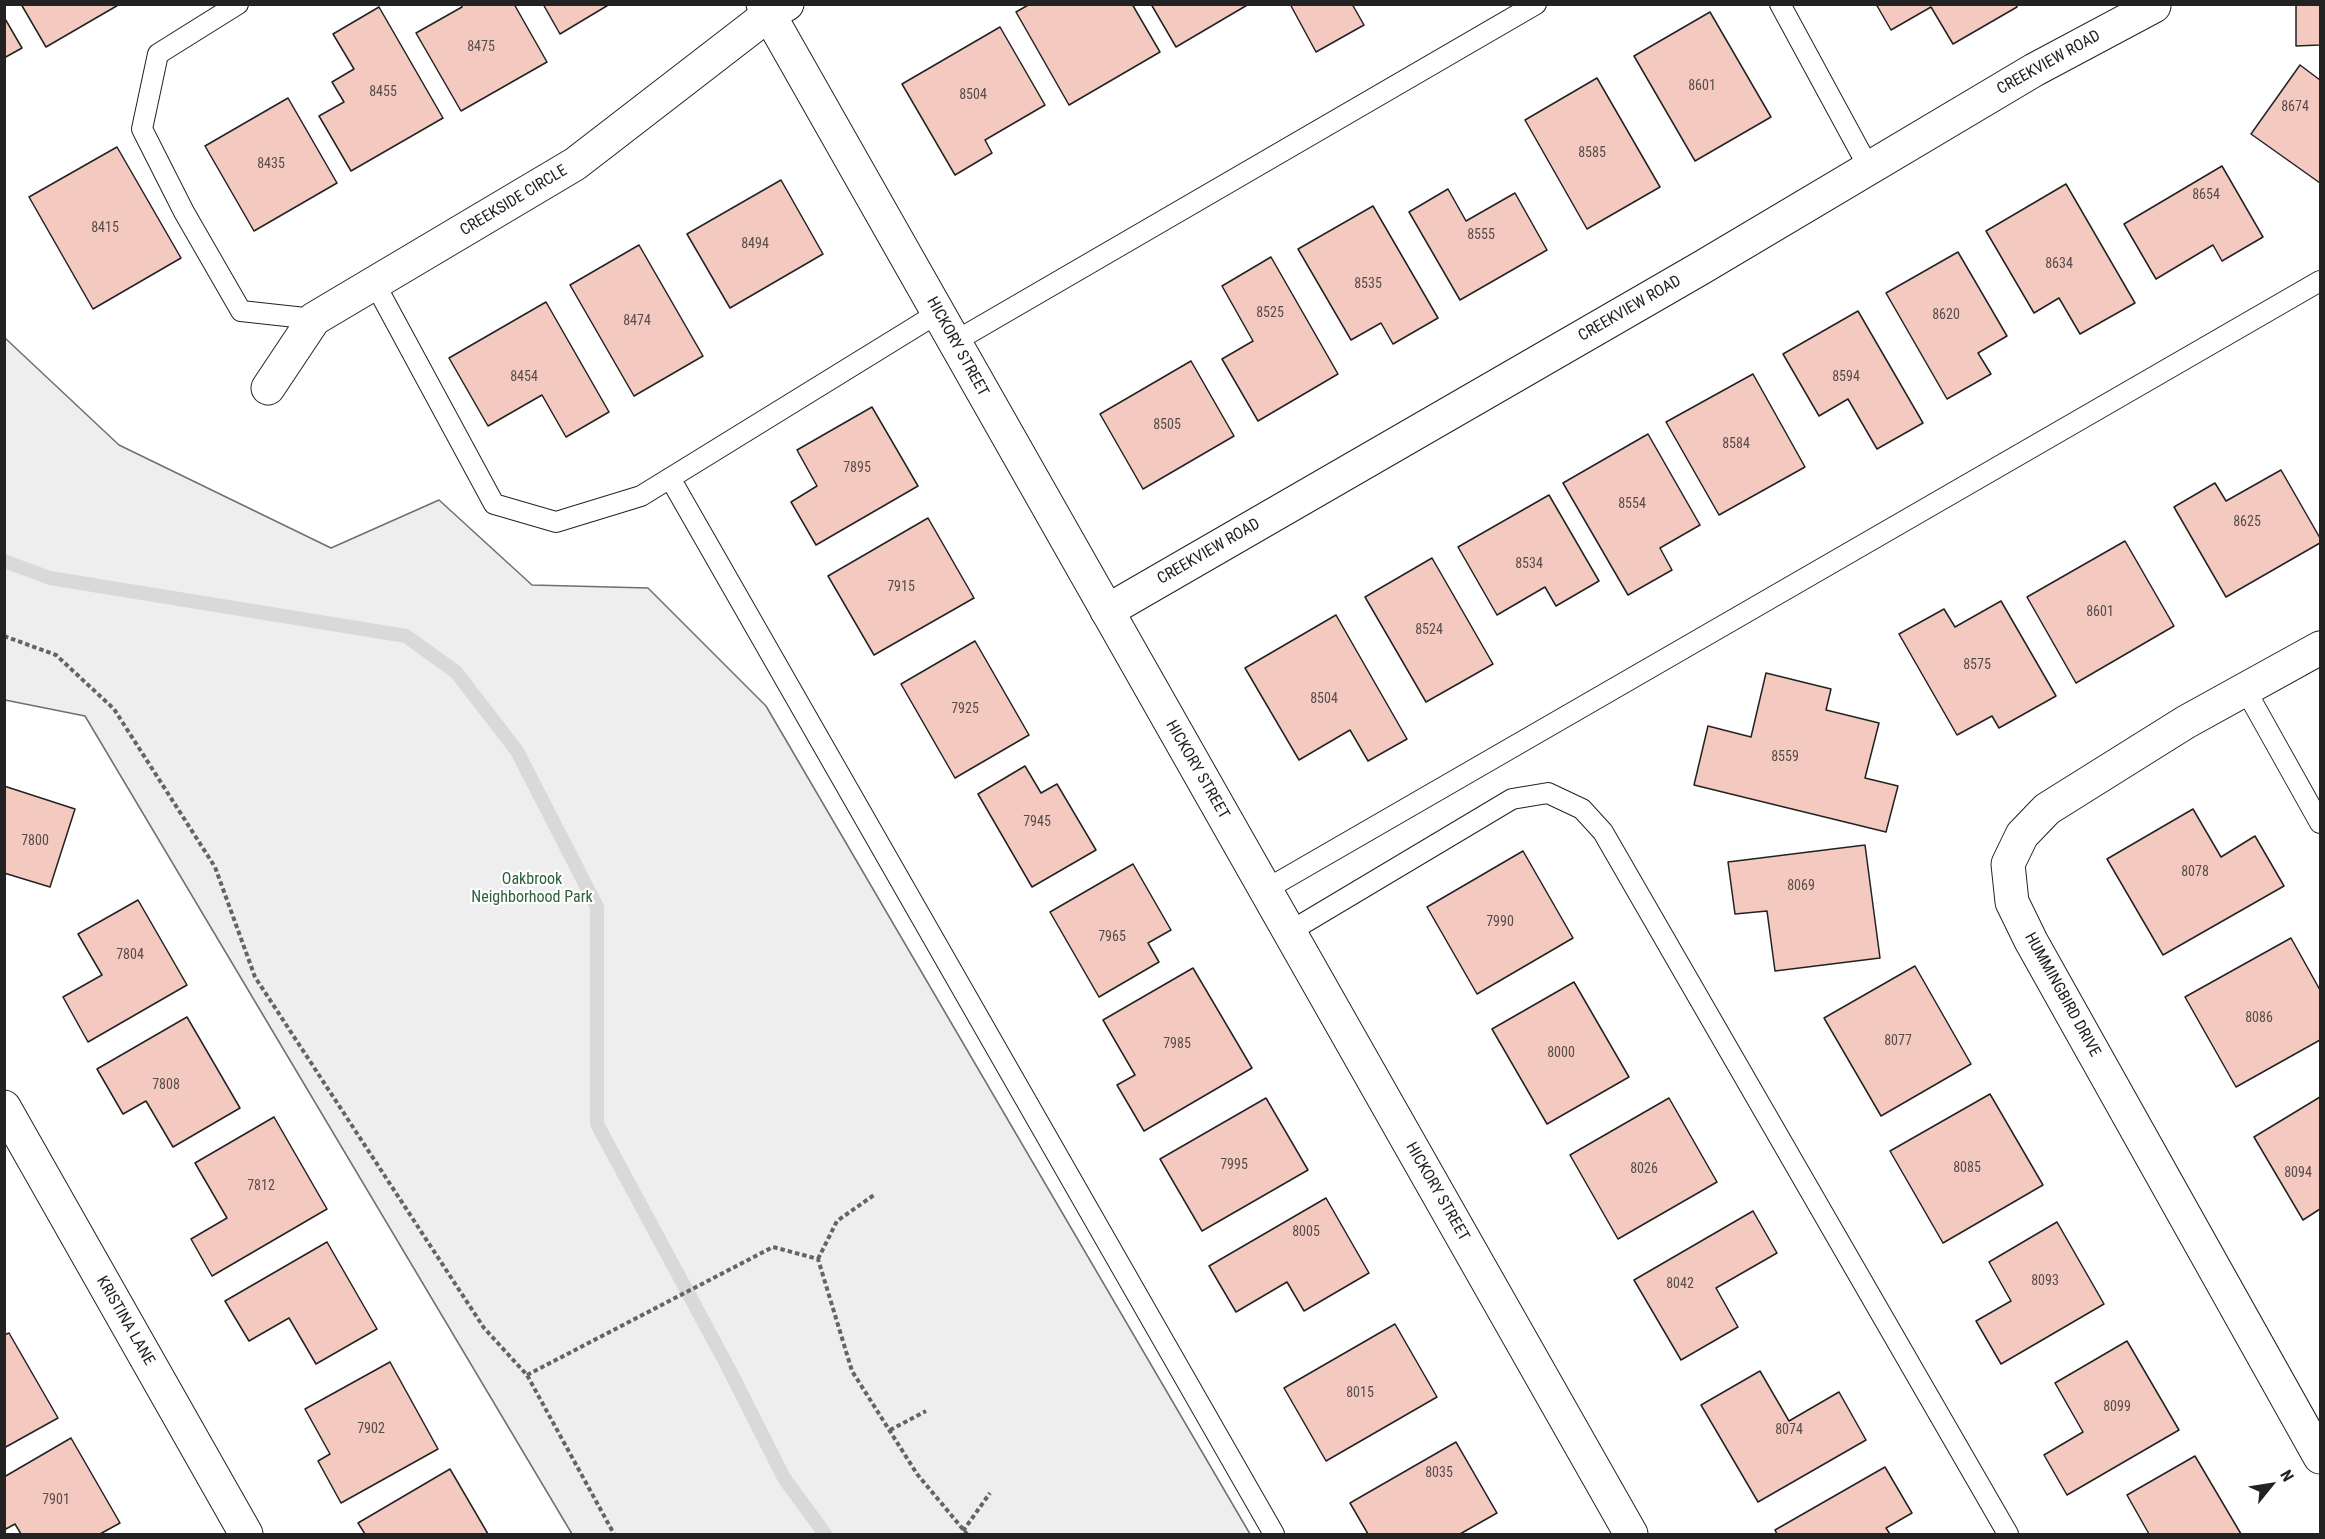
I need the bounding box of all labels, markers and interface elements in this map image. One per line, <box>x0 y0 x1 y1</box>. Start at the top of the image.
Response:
street label: CREEKVIEW ROAD <box>1994 27 2104 99</box>
house number: 8475 <box>467 39 495 55</box>
house number: 8601 <box>1688 78 1716 94</box>
house number: 8455 <box>369 84 397 100</box>
house number: 8504 <box>959 87 987 103</box>
house number: 8674 <box>2281 99 2309 115</box>
house number: 8585 <box>1578 145 1606 161</box>
house number: 8435 <box>257 156 285 172</box>
street label: CREEKSIDE CIRCLE <box>457 161 571 241</box>
house number: 8654 <box>2192 187 2220 203</box>
house number: 8415 <box>91 220 119 236</box>
house number: 8555 <box>1467 227 1495 243</box>
house number: 8494 <box>741 236 769 252</box>
house number: 8634 <box>2045 256 2073 272</box>
street label: CREEKVIEW ROAD <box>1575 272 1685 346</box>
house number: 8535 <box>1354 276 1382 292</box>
street label: HICKORY STREET <box>922 294 992 400</box>
house number: 8525 <box>1256 305 1284 321</box>
house number: 8620 <box>1932 307 1960 323</box>
house number: 8474 <box>623 313 651 329</box>
house number: 8454 <box>510 369 538 385</box>
house number: 8594 <box>1832 369 1860 385</box>
house number: 8505 <box>1153 417 1181 433</box>
house number: 8584 <box>1722 436 1750 452</box>
house number: 7895 <box>843 460 871 476</box>
house number: 8554 <box>1618 496 1646 512</box>
house number: 8625 <box>2233 514 2261 530</box>
street label: CREEKVIEW ROAD <box>1154 515 1264 589</box>
house number: 8534 <box>1515 556 1543 572</box>
house number: 7915 <box>887 579 915 595</box>
house number: 8601 <box>2086 604 2114 620</box>
house number: 8524 <box>1415 622 1443 638</box>
house number: 8575 <box>1963 657 1991 673</box>
house number: 8504 <box>1310 691 1338 707</box>
house number: 7925 <box>951 701 979 717</box>
street label: HICKORY STREET <box>1161 717 1233 823</box>
house number: 8559 <box>1771 749 1799 765</box>
house number: 7945 <box>1023 814 1051 830</box>
house number: 7800 <box>21 833 49 849</box>
house number: 8078 <box>2181 864 2209 880</box>
park label: Oakbrook Neighborhood Park <box>471 870 593 908</box>
house number: 8069 <box>1787 878 1815 894</box>
house number: 7990 <box>1486 914 1514 930</box>
house number: 7965 <box>1098 929 1126 945</box>
street label: HUMMINGBIRD DRIVE <box>2020 930 2104 1060</box>
house number: 7804 <box>116 947 144 963</box>
house number: 8086 <box>2245 1010 2273 1026</box>
house number: 8077 <box>1884 1033 1912 1049</box>
house number: 7985 <box>1163 1036 1191 1052</box>
house number: 8000 <box>1547 1045 1575 1061</box>
house number: 7808 <box>152 1077 180 1093</box>
street label: HICKORY STREET <box>1401 1139 1473 1245</box>
house number: 7995 <box>1220 1157 1248 1173</box>
house number: 8085 <box>1953 1160 1981 1176</box>
house number: 8026 <box>1630 1161 1658 1177</box>
house number: 8094 <box>2284 1165 2312 1181</box>
house number: 7812 <box>247 1178 275 1194</box>
house number: 8005 <box>1292 1224 1320 1240</box>
street label: KRISTINA LANE <box>92 1273 158 1369</box>
house number: 8093 <box>2031 1273 2059 1289</box>
house number: 8042 <box>1666 1276 1694 1292</box>
house number: 8015 <box>1346 1385 1374 1401</box>
house number: 8099 <box>2103 1399 2131 1415</box>
house number: 7902 <box>357 1421 385 1437</box>
house number: 8074 <box>1775 1422 1803 1438</box>
north arrow <box>2241 1455 2301 1515</box>
house number: 8035 <box>1425 1465 1453 1481</box>
text: N <box>2276 1467 2298 1485</box>
house number: 7901 <box>42 1492 70 1508</box>

